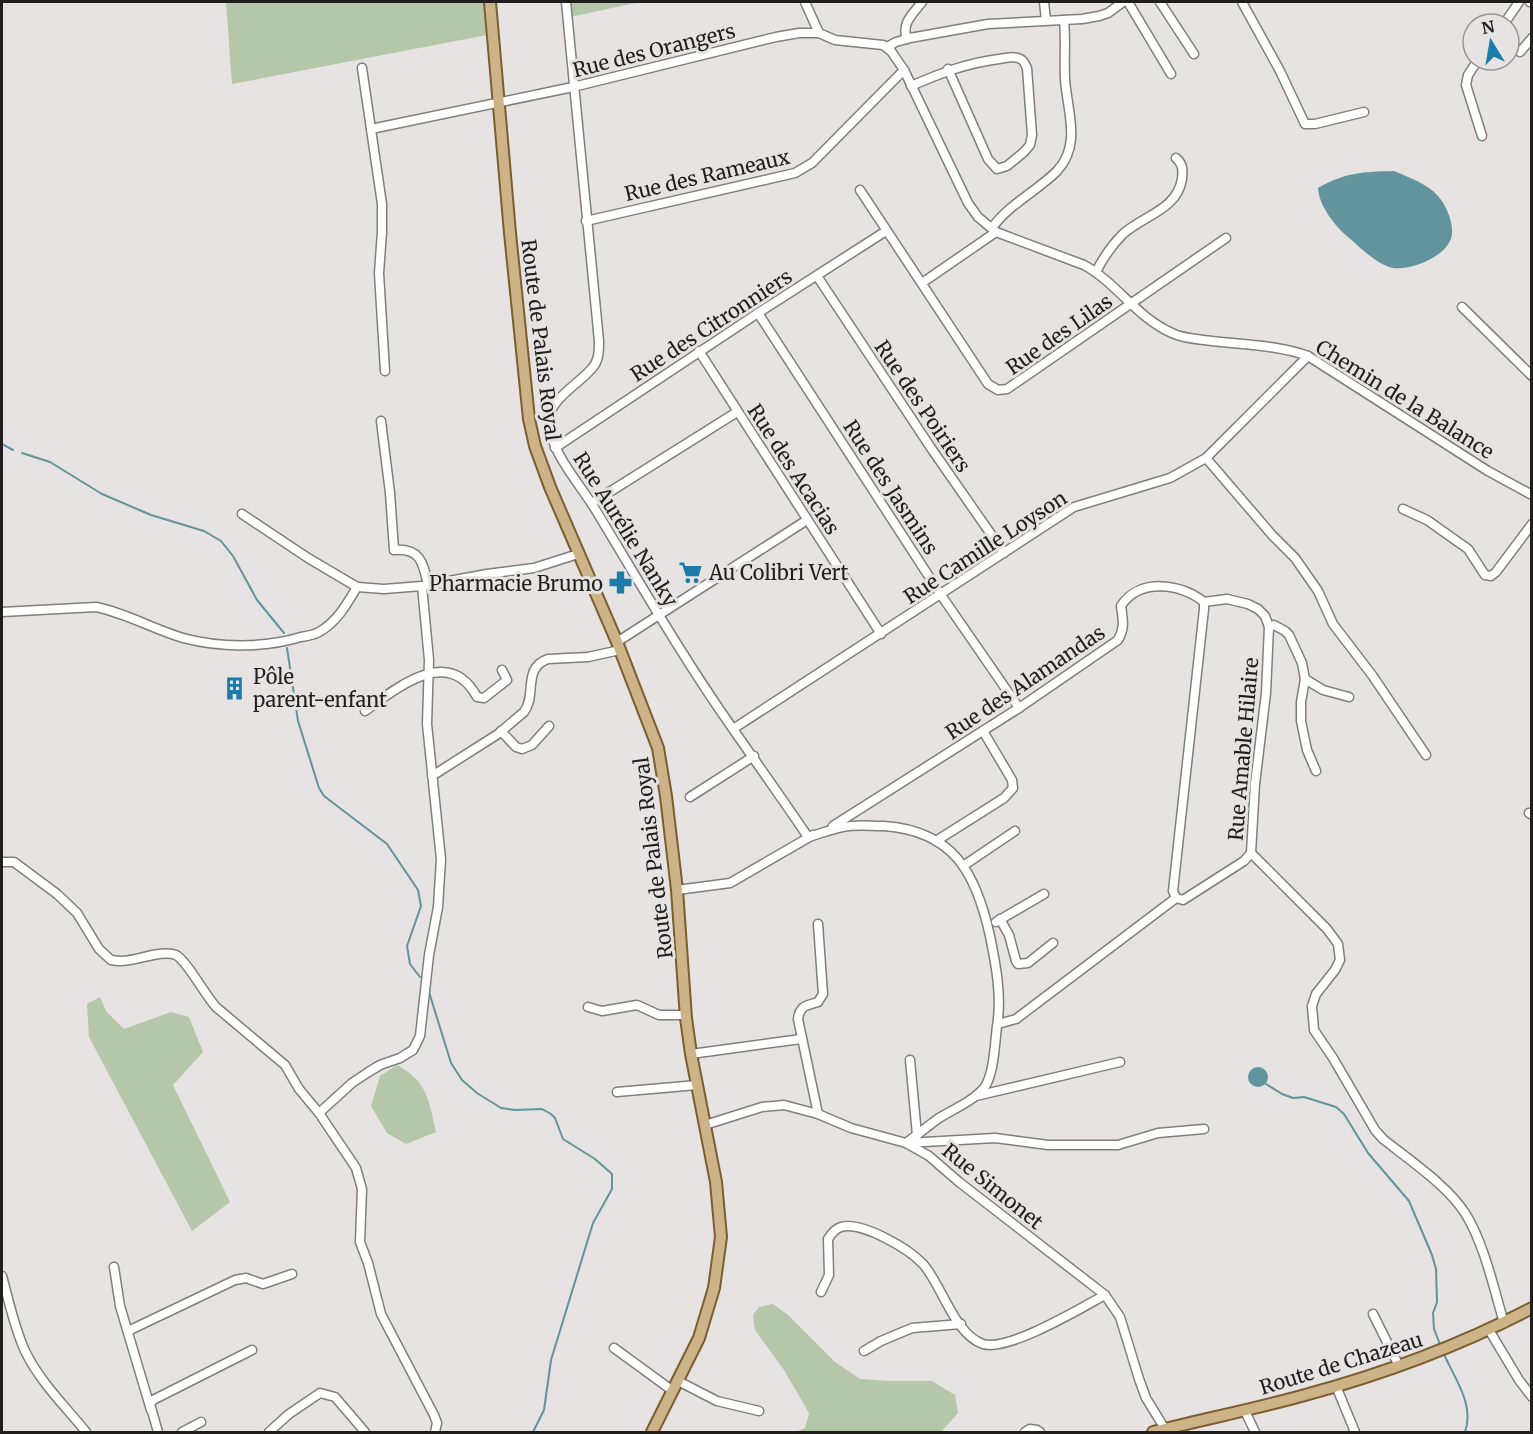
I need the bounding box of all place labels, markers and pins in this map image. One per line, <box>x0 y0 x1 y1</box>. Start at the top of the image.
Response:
supermarket icon: Au Colibri Vert <box>678 559 704 585</box>
place label: Au Colibri Vert <box>708 560 849 585</box>
pharmacy icon: Pharmacie Brumo <box>608 570 634 596</box>
place label: Pharmacie Brumo <box>429 571 603 596</box>
place label: Pôle parent-enfant <box>253 664 387 712</box>
building icon: Pôle parent-enfant <box>222 675 248 701</box>

